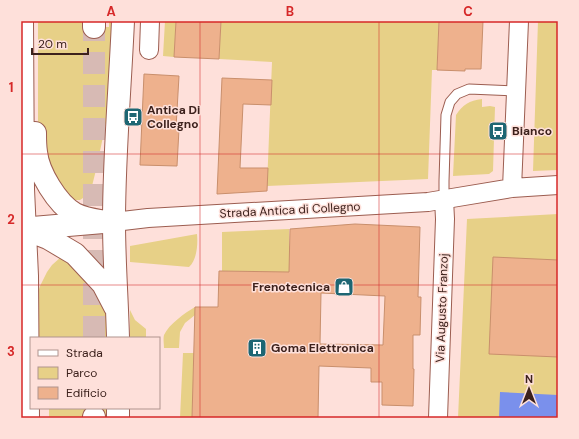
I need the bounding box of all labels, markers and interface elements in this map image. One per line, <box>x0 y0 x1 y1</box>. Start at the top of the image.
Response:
text: A <box>106 3 116 20</box>
text: B <box>286 3 294 20</box>
text: C <box>463 3 473 20</box>
scale bar <box>32 30 88 56</box>
text: 20 m <box>38 36 67 52</box>
text: 1 <box>9 79 13 96</box>
place label: Antica Di Collegno <box>147 102 200 132</box>
bus stop icon: Antica Di Collegno <box>122 106 144 128</box>
bus stop icon: Bianco <box>487 120 509 142</box>
place label: Bianco <box>512 123 552 139</box>
street label: Strada Antica di Collegno <box>219 198 361 222</box>
text: 2 <box>7 211 15 228</box>
street label: Via Augusto Franzoj <box>432 253 452 363</box>
shop icon: Frenotecnica <box>333 276 355 298</box>
place label: Frenotecnica <box>252 279 330 295</box>
legend <box>30 337 160 409</box>
building icon: Goma Elettronica <box>246 337 268 359</box>
place label: Goma Elettronica <box>271 340 374 356</box>
text: 3 <box>7 343 15 360</box>
text: Strada <box>66 345 103 361</box>
text: Parco <box>66 365 97 381</box>
north arrow <box>509 369 549 409</box>
text: N <box>525 372 533 386</box>
text: Edificio <box>66 385 107 401</box>

